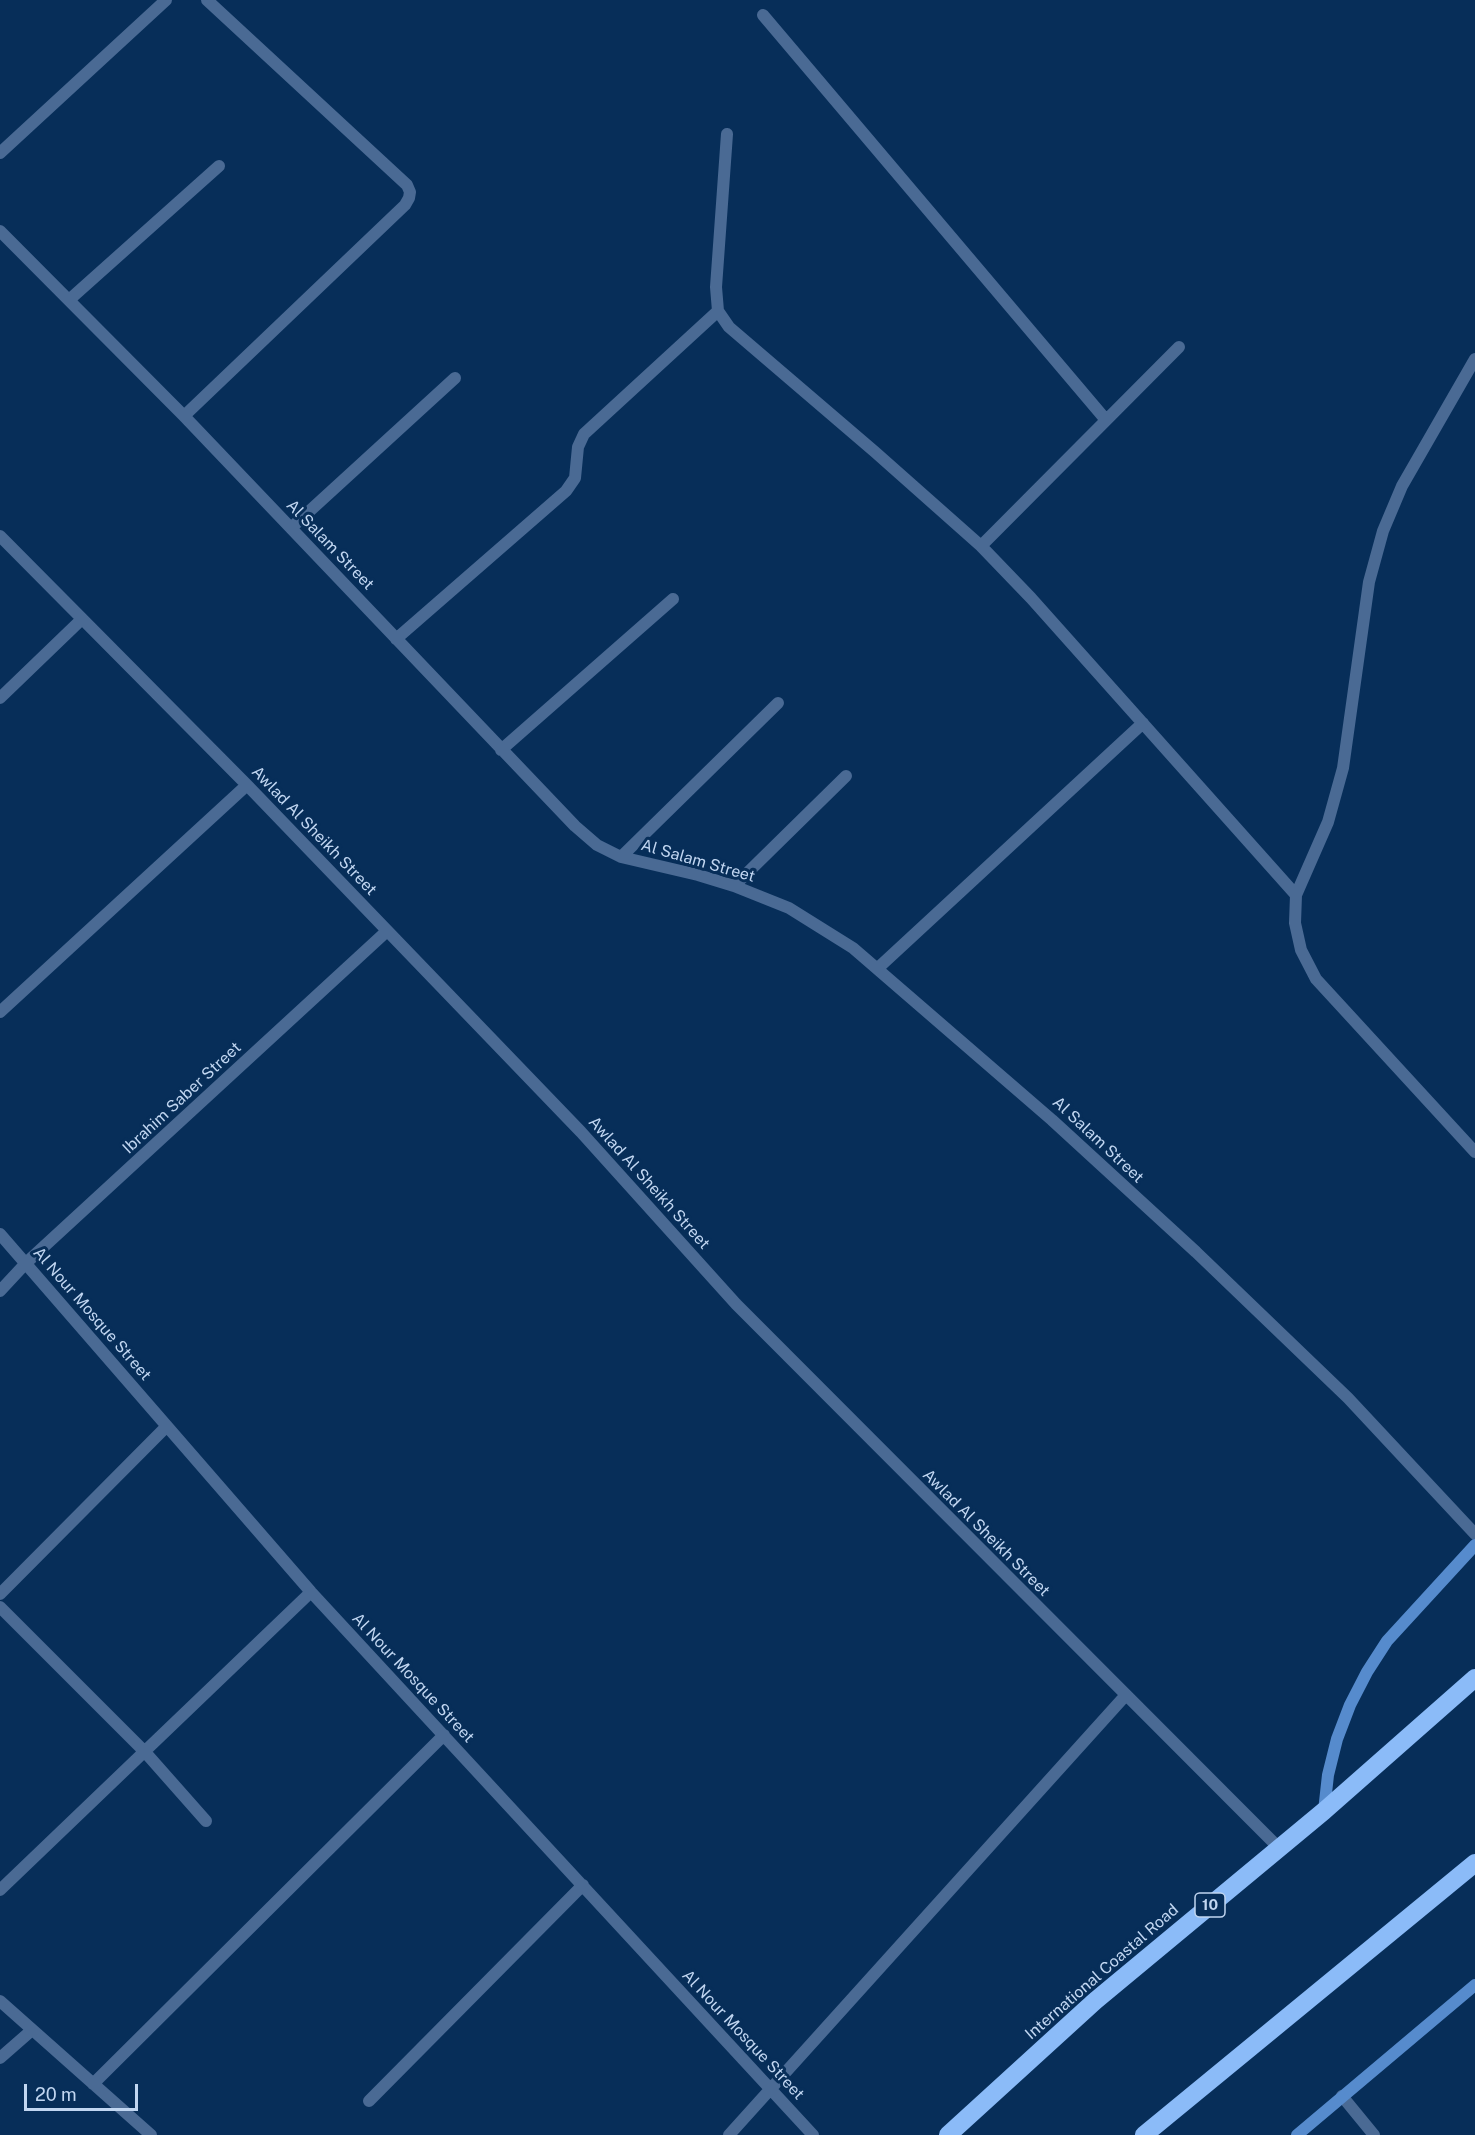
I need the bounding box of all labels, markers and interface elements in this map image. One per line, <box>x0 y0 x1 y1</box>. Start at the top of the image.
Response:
street label: Al Salam Street <box>282 496 378 594</box>
street label: Awlad Al Sheikh Street <box>247 762 381 900</box>
street label: Al Salam Street <box>639 836 757 886</box>
street label: Ibrahim Saber Street <box>119 1038 245 1158</box>
street label: Al Salam Street <box>1048 1093 1148 1187</box>
street label: Awlad Al Sheikh Street <box>584 1113 714 1253</box>
street label: Al Nour Mosque Street <box>29 1243 155 1385</box>
street label: Awlad Al Sheikh Street <box>918 1465 1054 1601</box>
street label: Al Nour Mosque Street <box>348 1609 478 1747</box>
road number: 10 <box>1195 1893 1225 1917</box>
street label: International Coastal Road <box>1021 1900 1183 2044</box>
street label: Al Nour Mosque Street <box>678 1966 808 2104</box>
scale bar <box>27 2072 141 2110</box>
text: 20 m <box>35 2084 77 2105</box>

